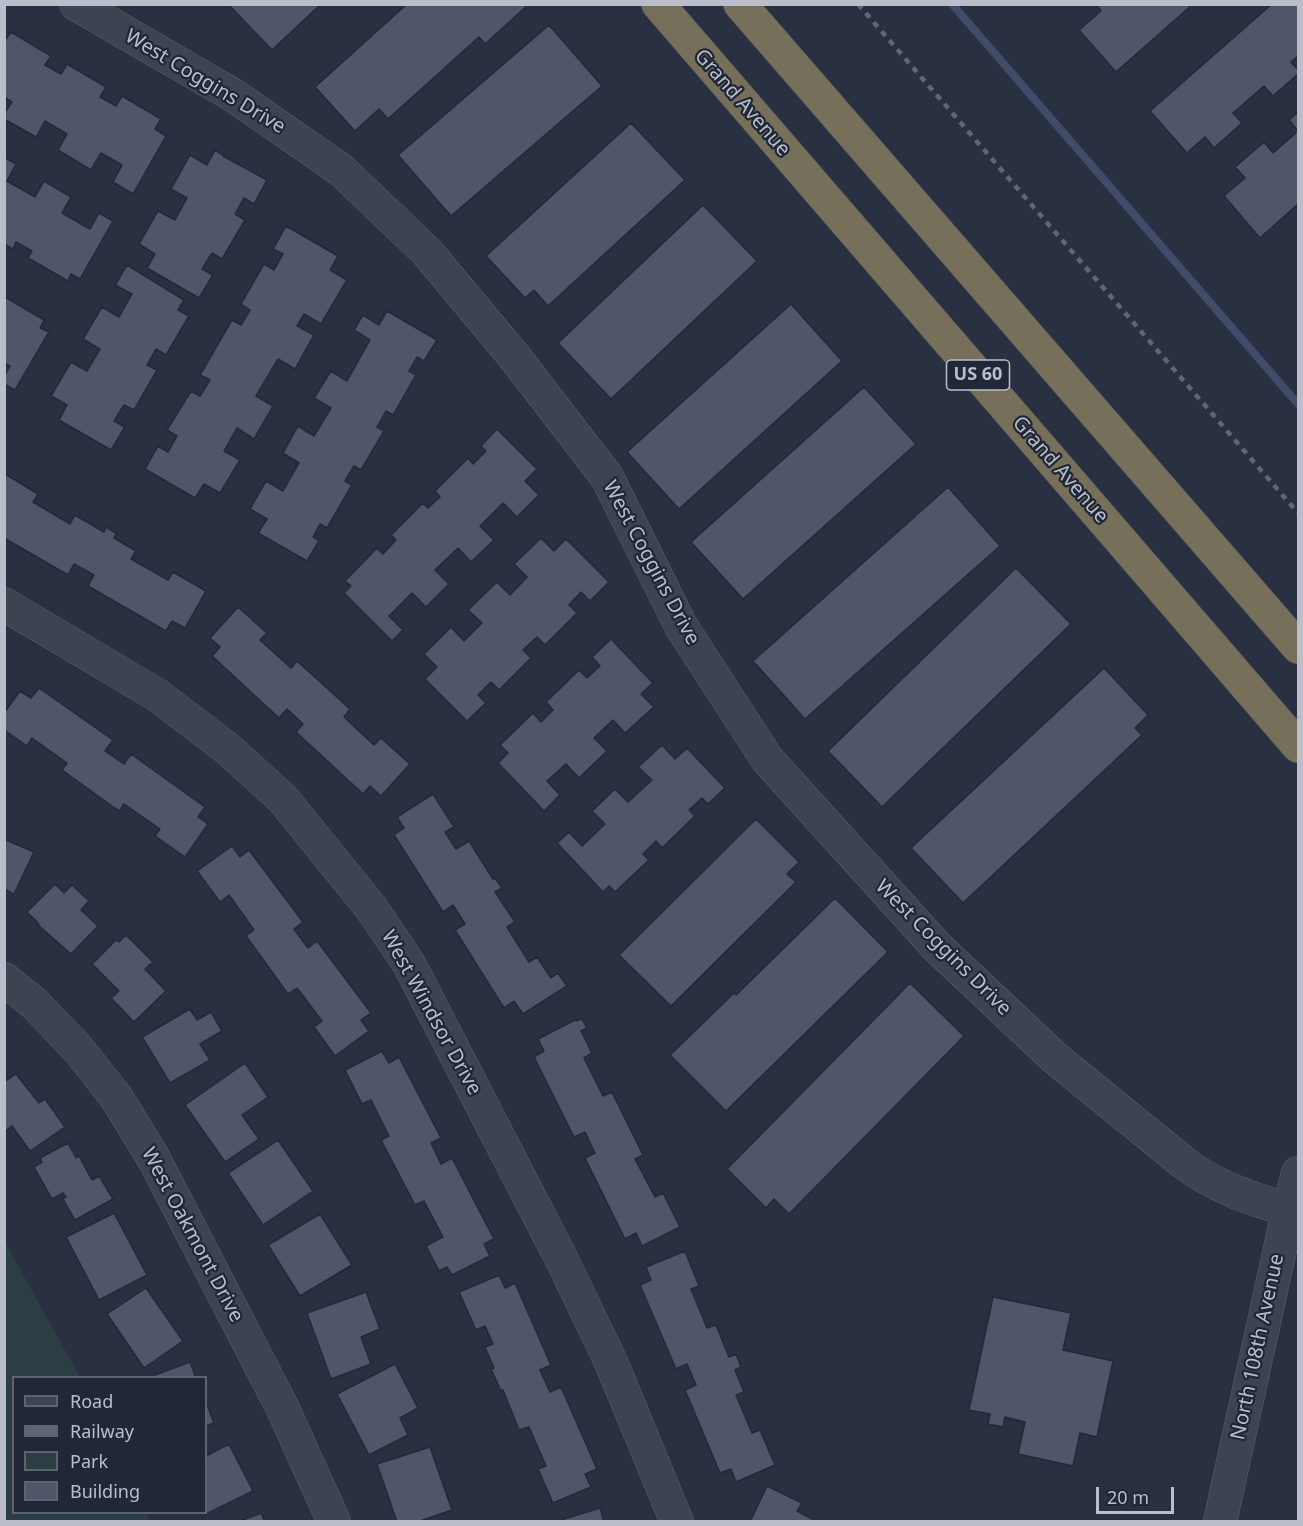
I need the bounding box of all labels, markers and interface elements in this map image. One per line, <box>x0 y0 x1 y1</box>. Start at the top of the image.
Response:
street label: West Coggins Drive <box>121 25 289 139</box>
street label: Grand Avenue <box>689 45 795 161</box>
road number: US 60 <box>946 360 1010 390</box>
street label: Grand Avenue <box>1007 412 1113 528</box>
street label: West Coggins Drive <box>598 477 704 649</box>
street label: West Coggins Drive <box>870 875 1016 1021</box>
street label: West Windsor Drive <box>376 926 486 1100</box>
street label: West Oakmont Drive <box>136 1144 248 1326</box>
street label: North 108th Avenue <box>1227 1252 1289 1442</box>
legend <box>12 1376 207 1514</box>
text: Road <box>70 1389 113 1413</box>
text: Railway <box>70 1419 134 1443</box>
text: Park <box>70 1449 108 1473</box>
scale bar <box>1099 1475 1177 1513</box>
text: Building <box>70 1479 140 1503</box>
text: 20 m <box>1107 1485 1149 1509</box>

